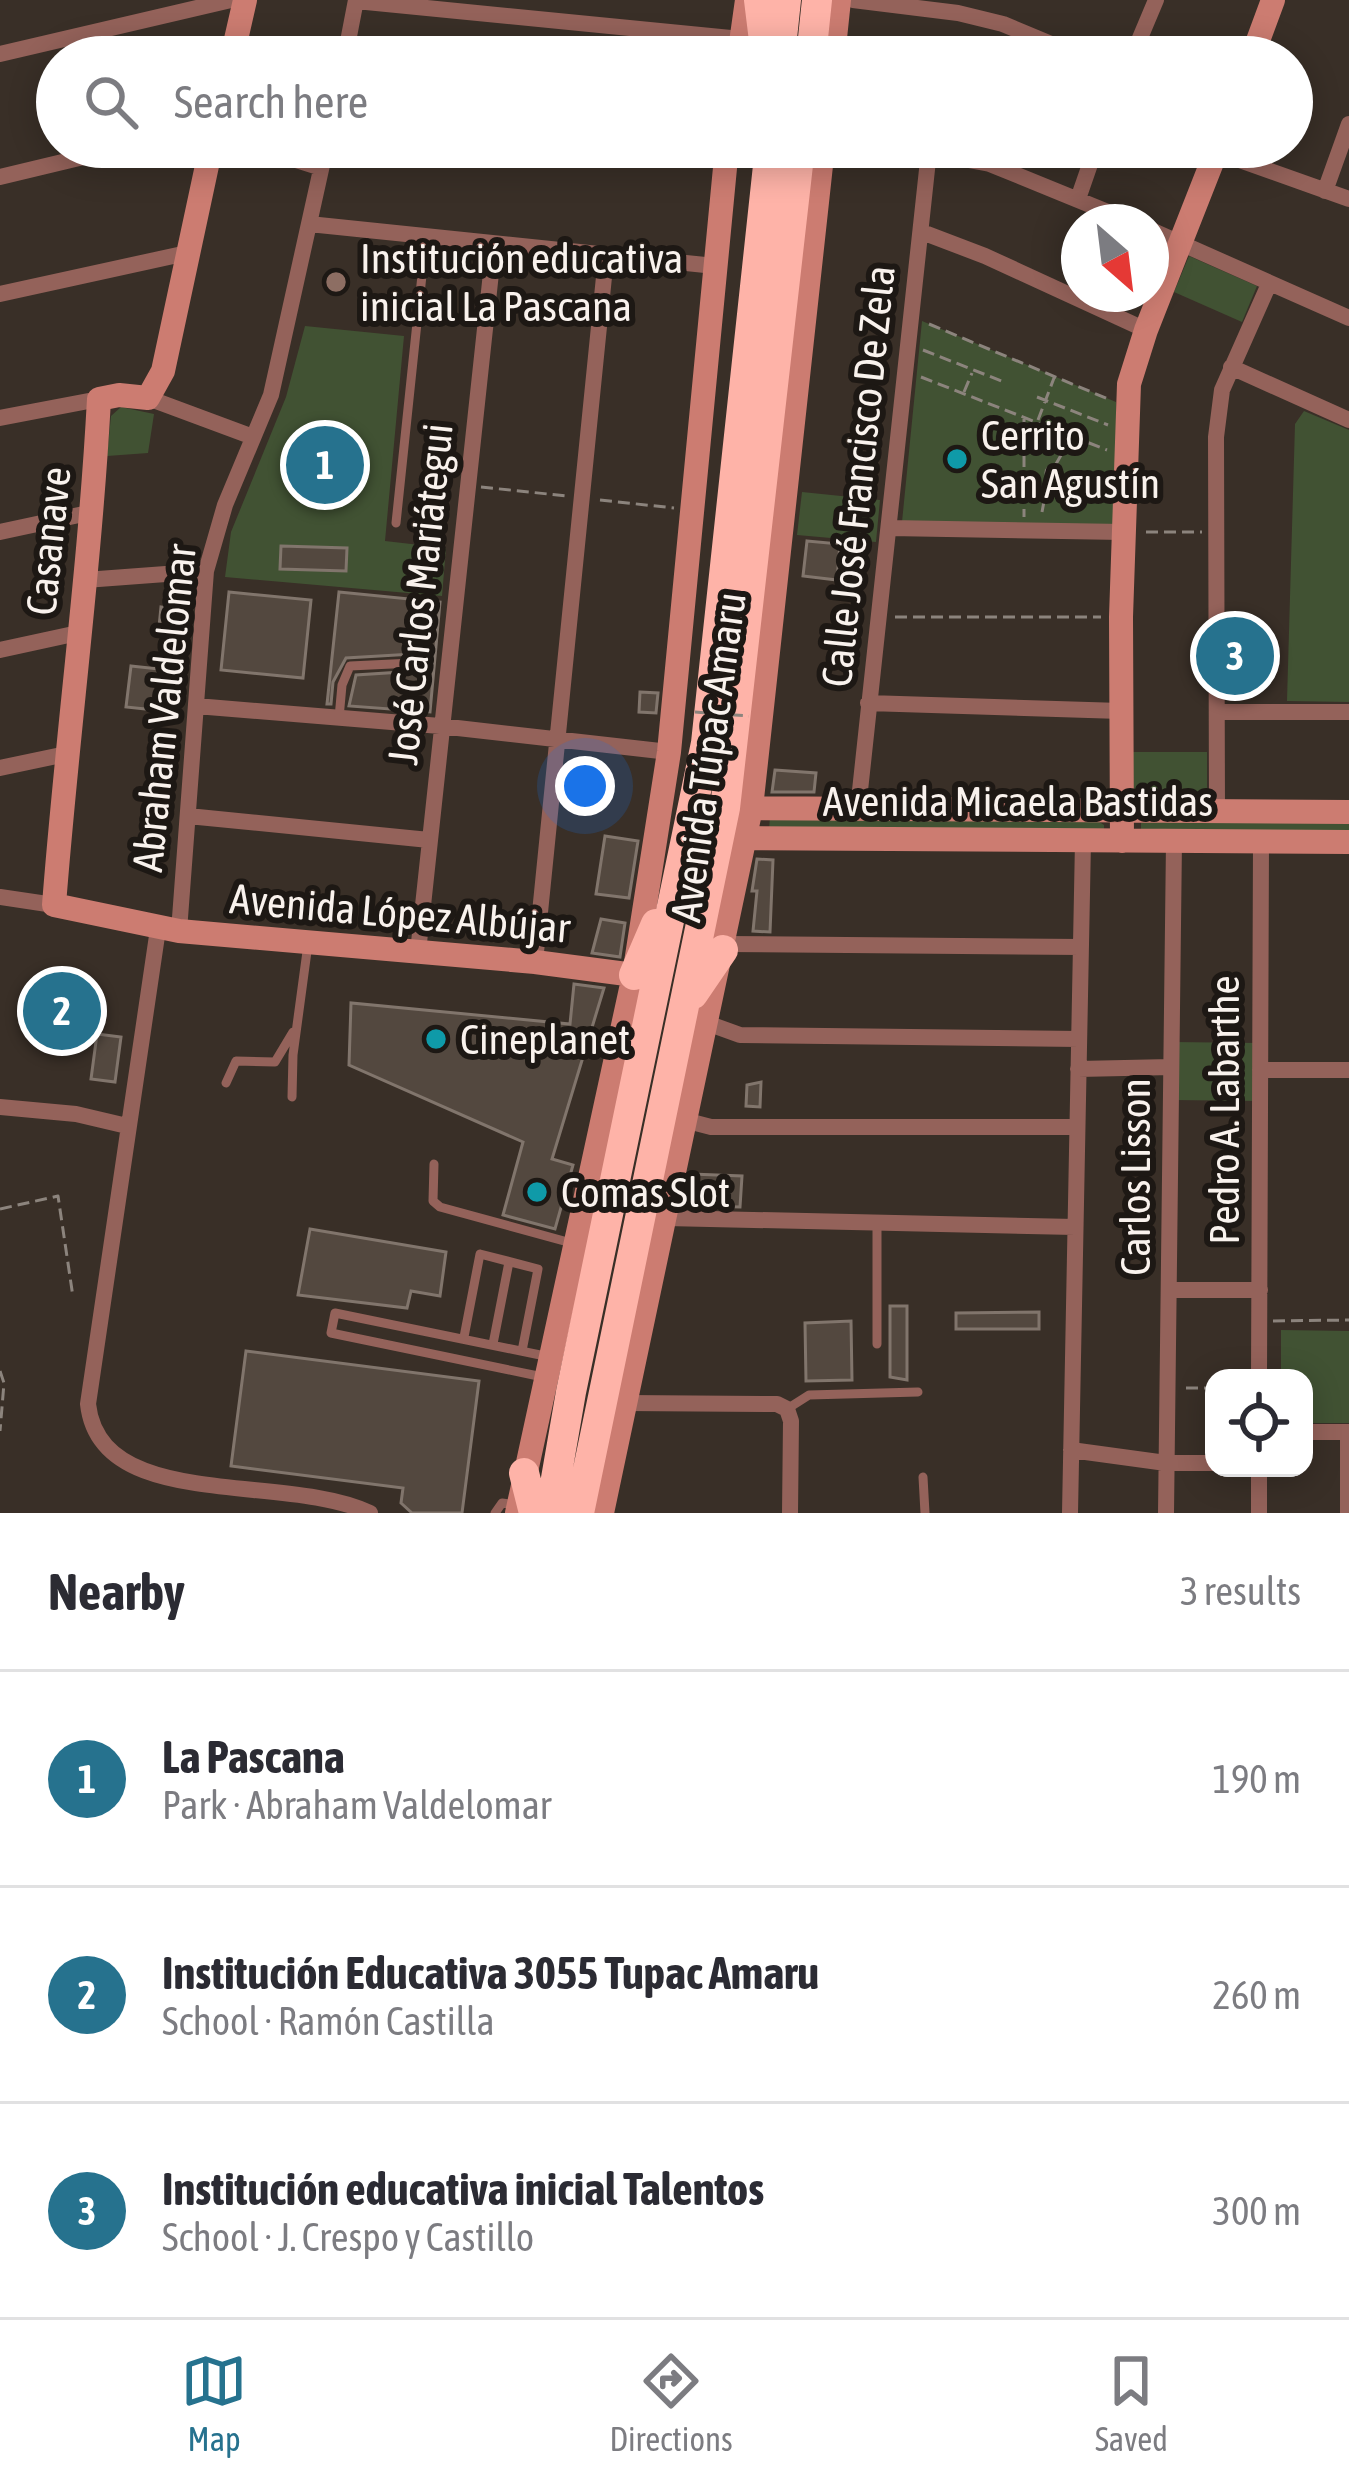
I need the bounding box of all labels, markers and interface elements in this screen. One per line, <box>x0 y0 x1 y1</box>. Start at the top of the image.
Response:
search box <box>36 36 1313 168</box>
icon: search <box>78 69 144 135</box>
text: Search here <box>174 76 368 128</box>
north arrow <box>1061 204 1169 312</box>
place label: Institución educativa inicial La Pascana <box>360 234 683 330</box>
street label: Calle José Francisco De Zela <box>812 263 904 689</box>
marker: Institución educativa inicial La Pascana <box>323 269 349 295</box>
place label: Cerrito San Agustín <box>981 411 1160 507</box>
pin: 1 <box>286 420 364 510</box>
street label: José Carlos Mariátegui <box>378 421 462 767</box>
marker: Cerrito San Agustín <box>944 446 970 472</box>
street label: Casanave <box>16 465 80 617</box>
street label: Abraham Valdelomar <box>123 541 205 874</box>
street label: Avenida Túpac Amaru <box>661 589 755 925</box>
pin: 3 <box>1196 611 1274 701</box>
your location <box>555 756 615 816</box>
street label: Avenida Micaela Bastidas <box>823 777 1213 825</box>
street label: Avenida López Albújar <box>228 874 573 952</box>
pin: 2 <box>23 966 101 1056</box>
street label: Pedro A. Labarthe <box>1200 975 1248 1245</box>
place label: Cineplanet <box>460 1015 630 1063</box>
marker: Cineplanet <box>423 1026 449 1052</box>
street label: Carlos Lisson <box>1111 1078 1159 1276</box>
place label: Comas Slot <box>561 1168 730 1216</box>
marker: Comas Slot <box>524 1179 550 1205</box>
map controls <box>1205 1369 1313 1477</box>
button: locate <box>1205 1369 1313 1477</box>
text: Nearby <box>48 1562 185 1621</box>
text: 3 results <box>1180 1569 1301 1613</box>
text: La Pascana <box>162 1731 345 1783</box>
text: 1 <box>78 1757 96 1801</box>
text: 190 m <box>1213 1757 1301 1801</box>
text: Park · Abraham Valdelomar <box>162 1783 551 1827</box>
text: Institución Educativa 3055 Tupac Amaru <box>162 1947 819 1999</box>
text: 2 <box>78 1973 96 2017</box>
text: 260 m <box>1213 1973 1301 2017</box>
text: School · Ramón Castilla <box>162 1999 495 2043</box>
text: Institución educativa inicial Talentos <box>162 2163 764 2215</box>
text: 3 <box>78 2189 96 2233</box>
text: 300 m <box>1213 2189 1301 2233</box>
text: School · J. Crespo y Castillo <box>162 2215 534 2259</box>
tab: Map <box>181 2348 247 2458</box>
tab: Directions <box>609 2348 733 2458</box>
tab: Saved <box>1095 2348 1168 2458</box>

